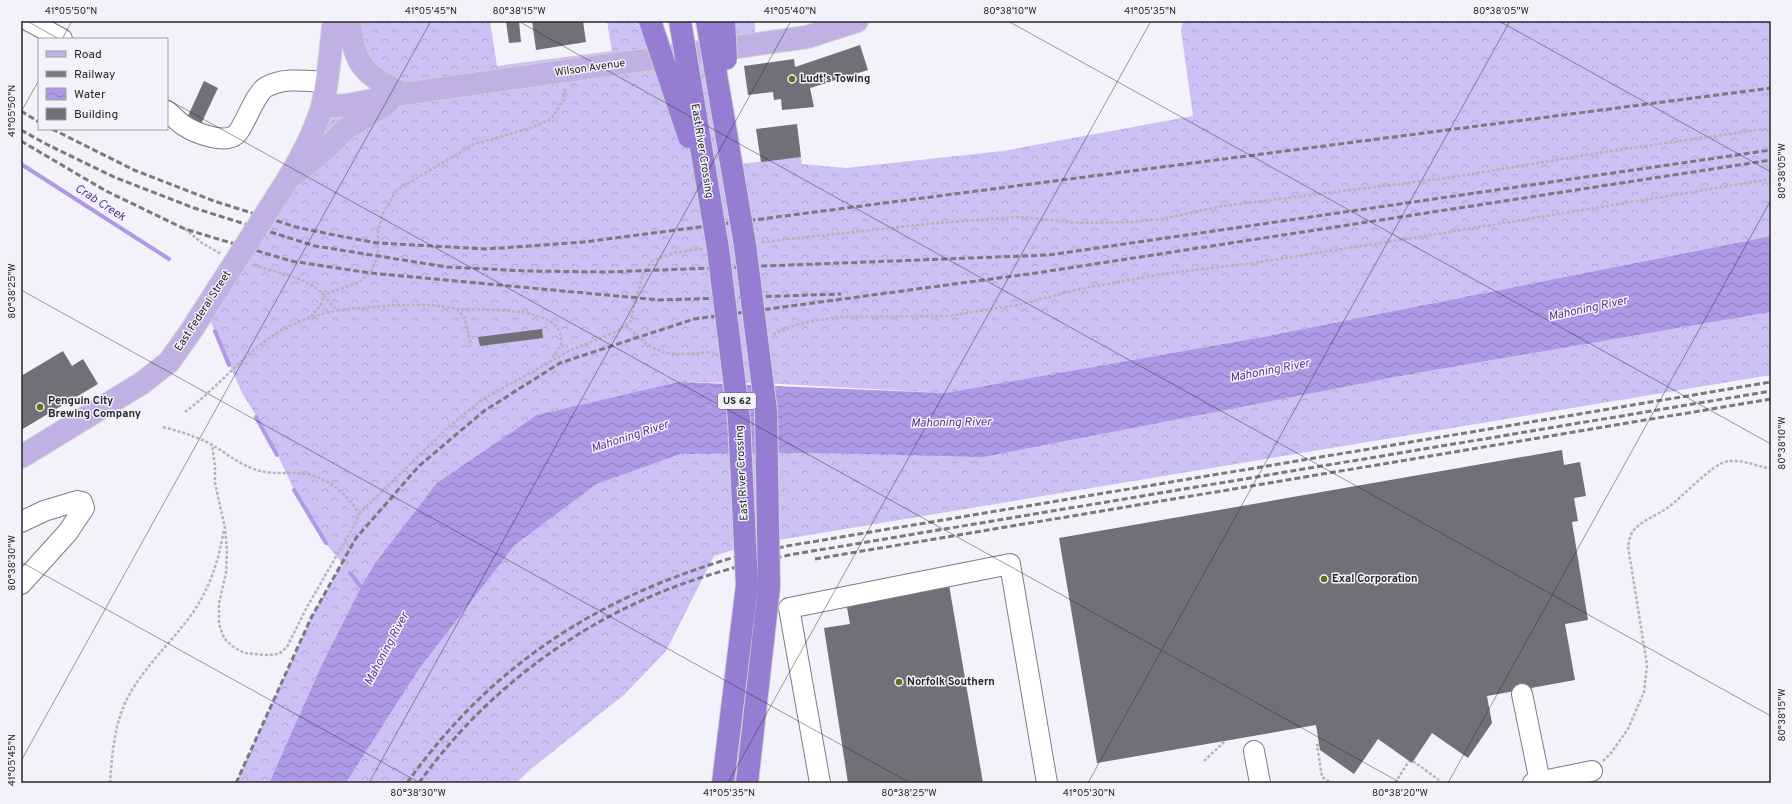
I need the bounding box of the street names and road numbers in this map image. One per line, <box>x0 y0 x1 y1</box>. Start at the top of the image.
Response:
street label: Wilson Avenue <box>554 56 626 80</box>
street label: East River Crossing <box>688 103 716 199</box>
street label: East Federal Street <box>172 268 234 354</box>
road number: US 62 <box>718 393 756 409</box>
street label: East River Crossing <box>733 425 751 521</box>

